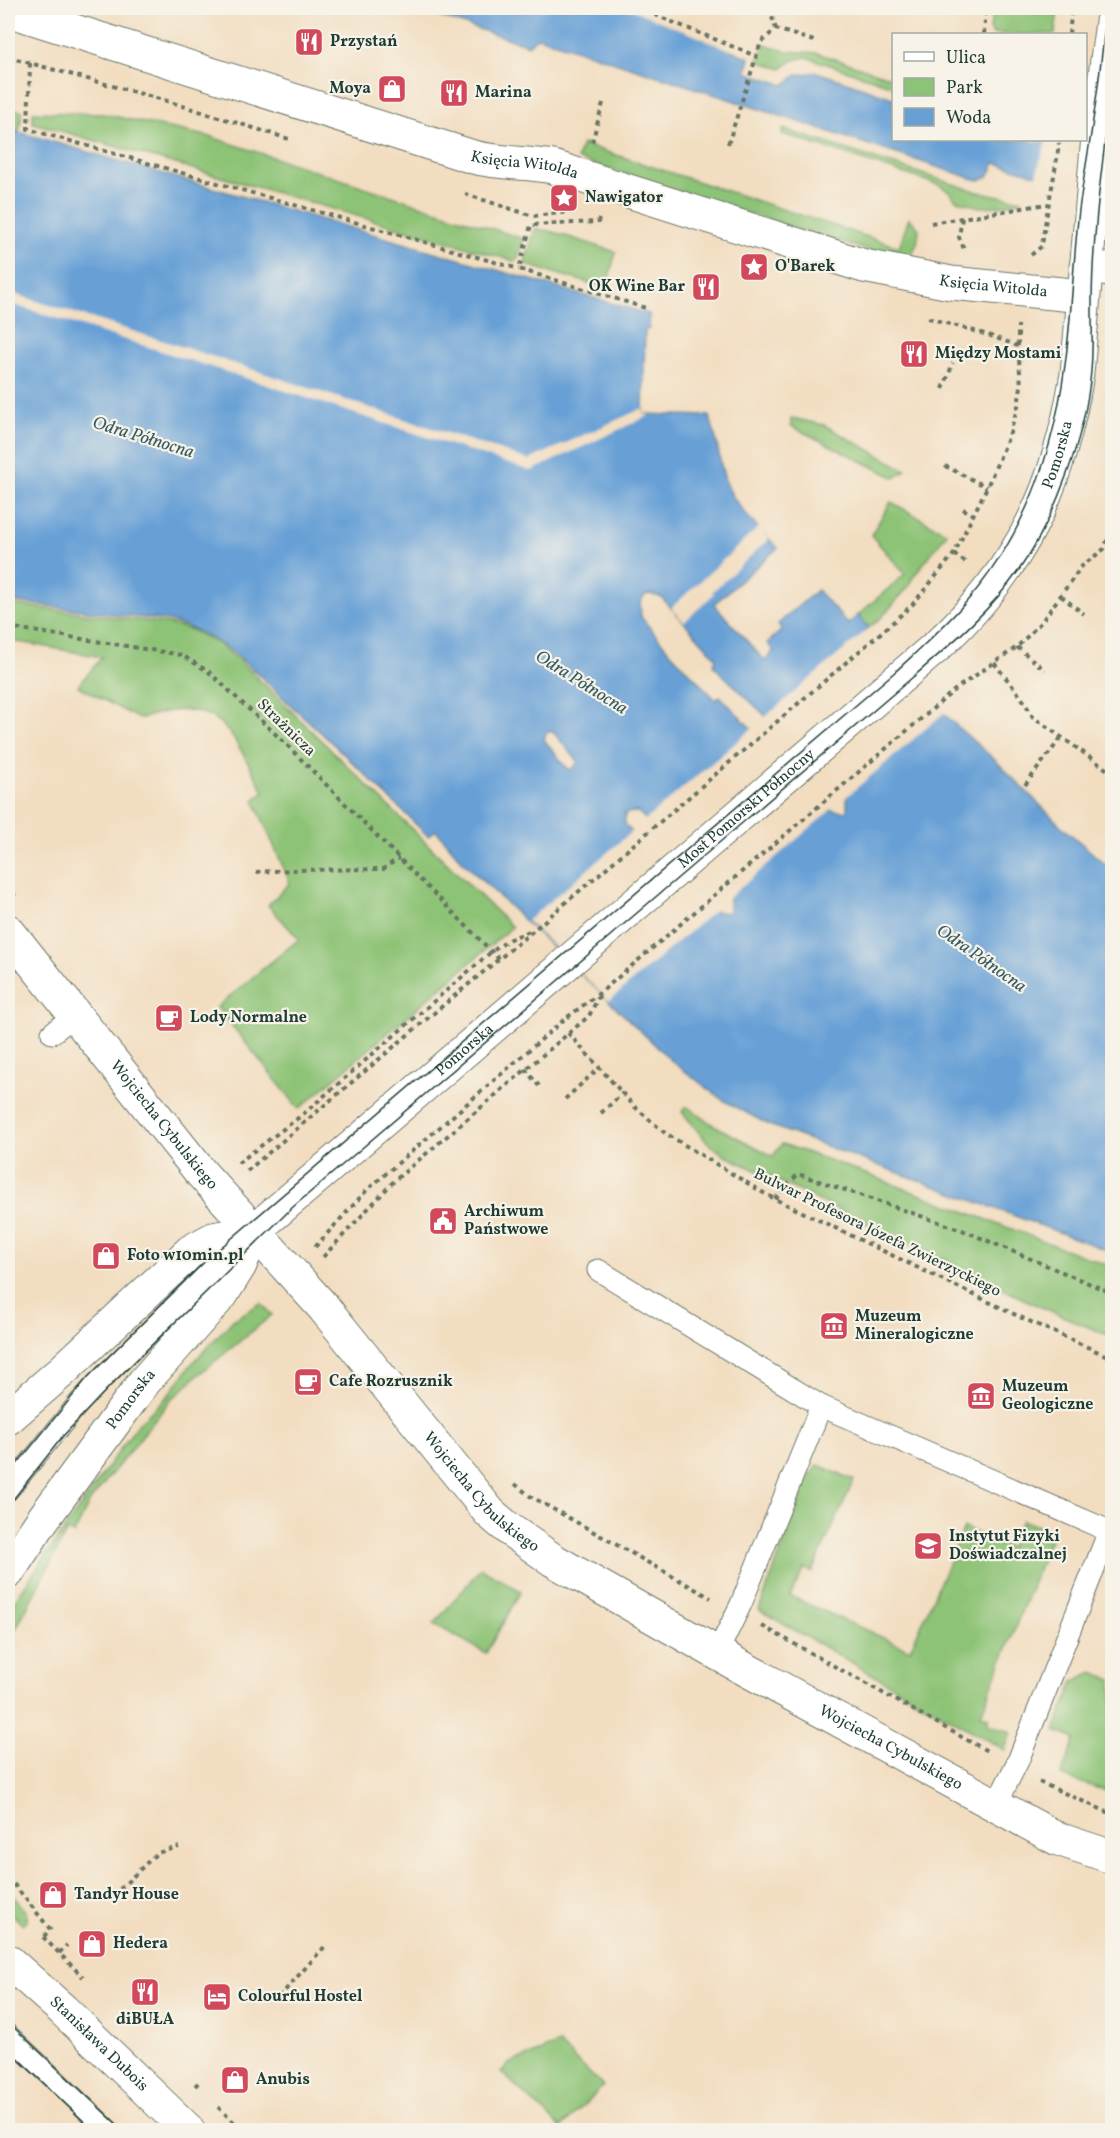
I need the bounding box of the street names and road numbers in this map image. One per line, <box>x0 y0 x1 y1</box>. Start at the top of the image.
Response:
street label: Księcia Witolda <box>468 146 581 185</box>
street label: Księcia Witolda <box>937 270 1049 303</box>
street label: Pomorska <box>1037 419 1079 492</box>
street label: Strażnicza <box>252 694 321 762</box>
street label: Most Pomorski Północny <box>673 744 820 874</box>
street label: Pomorska <box>431 1019 499 1082</box>
street label: Wojciecha Cybulskiego <box>105 1056 223 1195</box>
street label: Bulwar Profesora Józefa Zwierzyckiego <box>750 1163 1004 1303</box>
street label: Pomorska <box>101 1365 161 1434</box>
street label: Wojciecha Cybulskiego <box>418 1427 543 1558</box>
street label: Wojciecha Cybulskiego <box>815 1700 966 1796</box>
street label: Stanisława Dubois <box>44 1992 153 2097</box>

